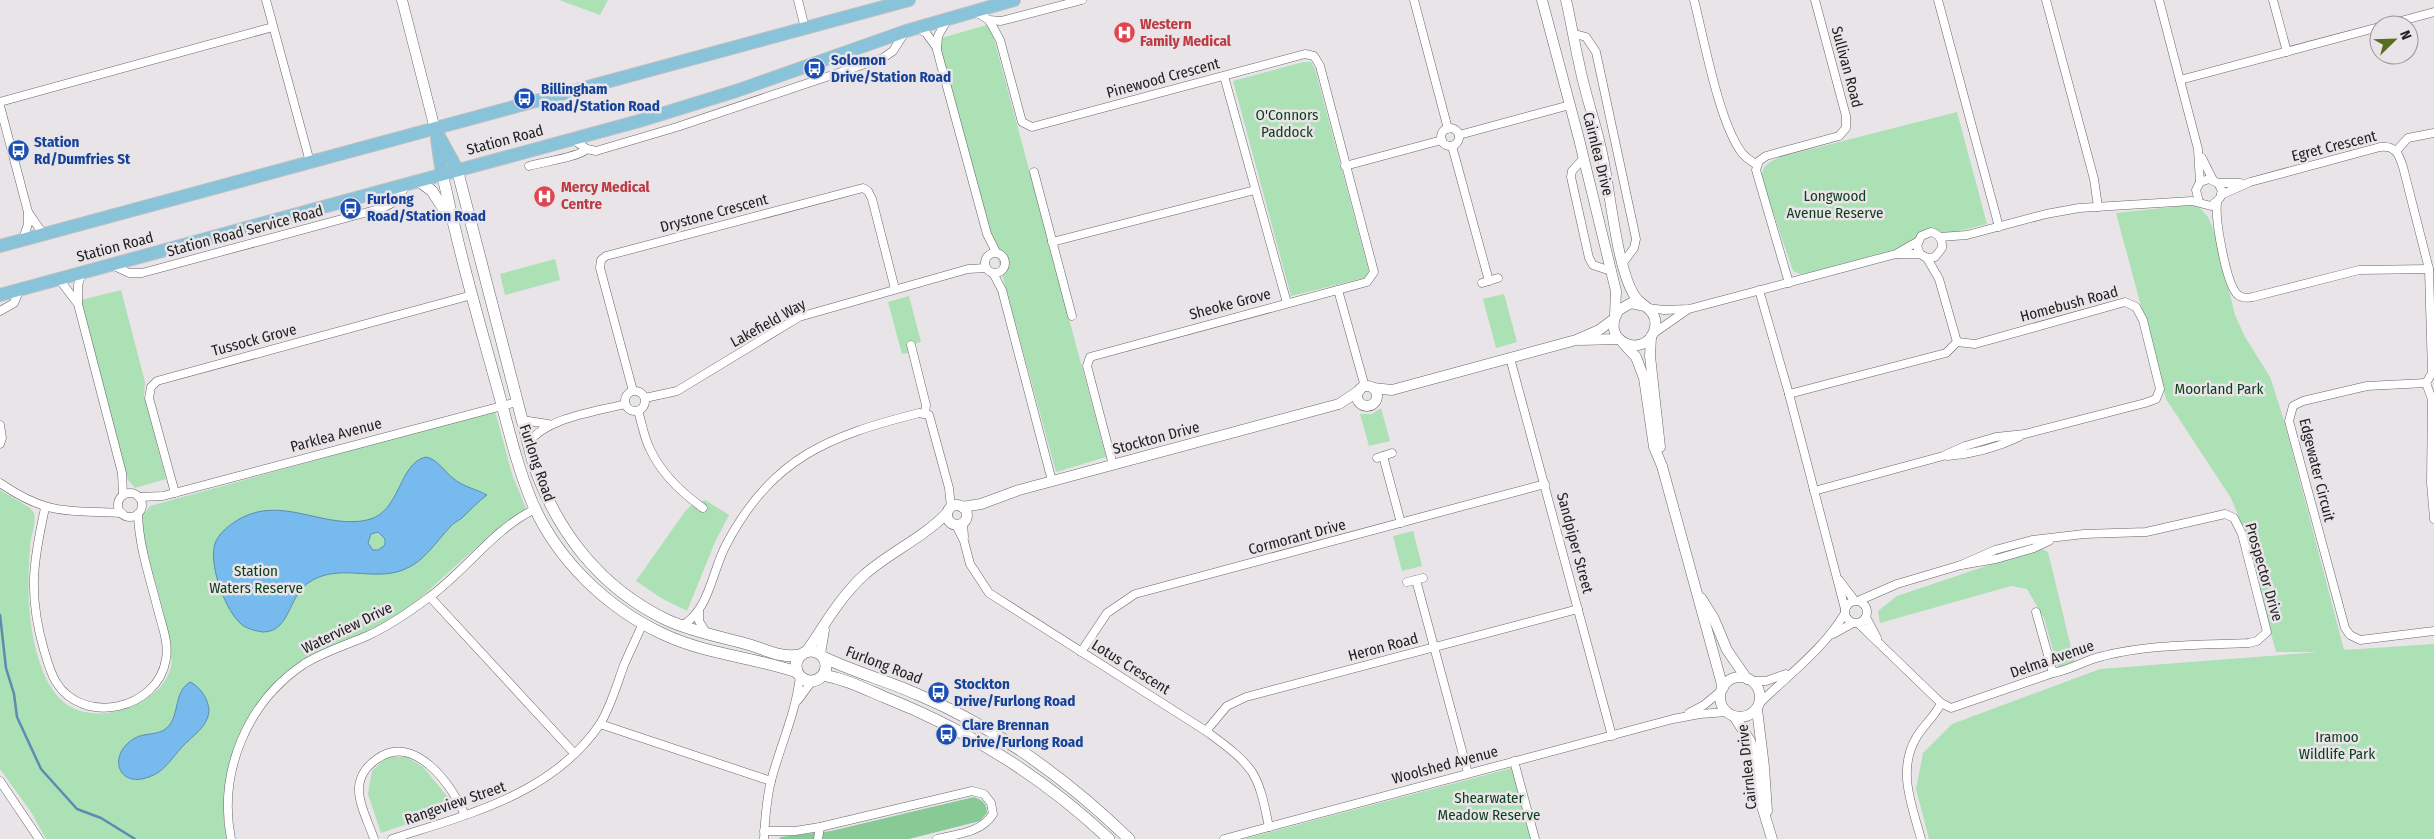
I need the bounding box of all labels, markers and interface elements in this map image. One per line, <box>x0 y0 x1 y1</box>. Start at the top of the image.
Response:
place label: Western Family Medical <box>1140 15 1232 50</box>
north arrow <box>2369 15 2419 65</box>
hospital icon: Western Family Medical <box>1112 21 1136 45</box>
street label: Sullivan Road <box>1828 24 1866 110</box>
text: N <box>2396 28 2415 42</box>
place label: Solomon Drive/Station Road <box>831 51 951 86</box>
street label: Pinewood Crescent <box>1104 54 1222 102</box>
bus stop icon: Solomon Drive/Station Road <box>803 57 827 81</box>
place label: Billingham Road/Station Road <box>541 80 660 115</box>
bus stop icon: Billingham Road/Station Road <box>513 86 537 110</box>
park label: O'Connors Paddock <box>1256 106 1318 141</box>
street label: Cairnlea Drive <box>1579 110 1617 198</box>
street label: Station Road <box>465 121 545 159</box>
street label: Egret Crescent <box>2290 127 2378 165</box>
place label: Station Rd/Dumfries St <box>34 133 131 168</box>
bus stop icon: Station Rd/Dumfries St <box>6 139 30 163</box>
place label: Mercy Medical Centre <box>561 178 650 213</box>
hospital icon: Mercy Medical Centre <box>533 184 557 208</box>
park label: Longwood Avenue Reserve <box>1786 187 1884 222</box>
place label: Furlong Road/Station Road <box>367 190 486 225</box>
street label: Drystone Crescent <box>658 190 770 236</box>
bus stop icon: Furlong Road/Station Road <box>339 196 363 220</box>
street label: Station Road Service Road <box>165 201 325 261</box>
street label: Station Road <box>75 228 155 266</box>
street label: Homebush Road <box>2018 282 2120 326</box>
street label: Sheoke Grove <box>1187 284 1273 324</box>
street label: Lakefield Way <box>727 295 809 351</box>
street label: Tussock Grove <box>210 320 298 360</box>
park label: Moorland Park <box>2174 380 2264 398</box>
street label: Parklea Avenue <box>288 414 384 456</box>
street label: Edgewater Circuit <box>2295 416 2339 524</box>
street label: Stockton Drive <box>1111 418 1201 458</box>
street label: Furlong Road <box>515 422 559 504</box>
street label: Sandpiper Street <box>1553 491 1597 595</box>
street label: Cormorant Drive <box>1246 515 1348 559</box>
street label: Prospector Drive <box>2241 521 2287 623</box>
park label: Station Waters Reserve <box>209 562 303 597</box>
street label: Waterview Drive <box>299 598 395 658</box>
street label: Heron Road <box>1346 629 1420 665</box>
street label: Lotus Crescent <box>1088 636 1174 698</box>
street label: Delma Avenue <box>2008 636 2096 682</box>
street label: Furlong Road <box>843 642 925 688</box>
place label: Stockton Drive/Furlong Road <box>954 675 1075 710</box>
bus stop icon: Stockton Drive/Furlong Road <box>926 681 950 705</box>
place label: Clare Brennan Drive/Furlong Road <box>962 716 1083 751</box>
bus stop icon: Clare Brennan Drive/Furlong Road <box>934 722 958 746</box>
street label: Cairnlea Drive <box>1734 724 1760 810</box>
park label: Iramoo Wildlife Park <box>2299 728 2375 763</box>
street label: Woolshed Avenue <box>1390 742 1500 788</box>
street label: Rangeview Street <box>402 777 508 829</box>
park label: Shearwater Meadow Reserve <box>1437 789 1541 824</box>

